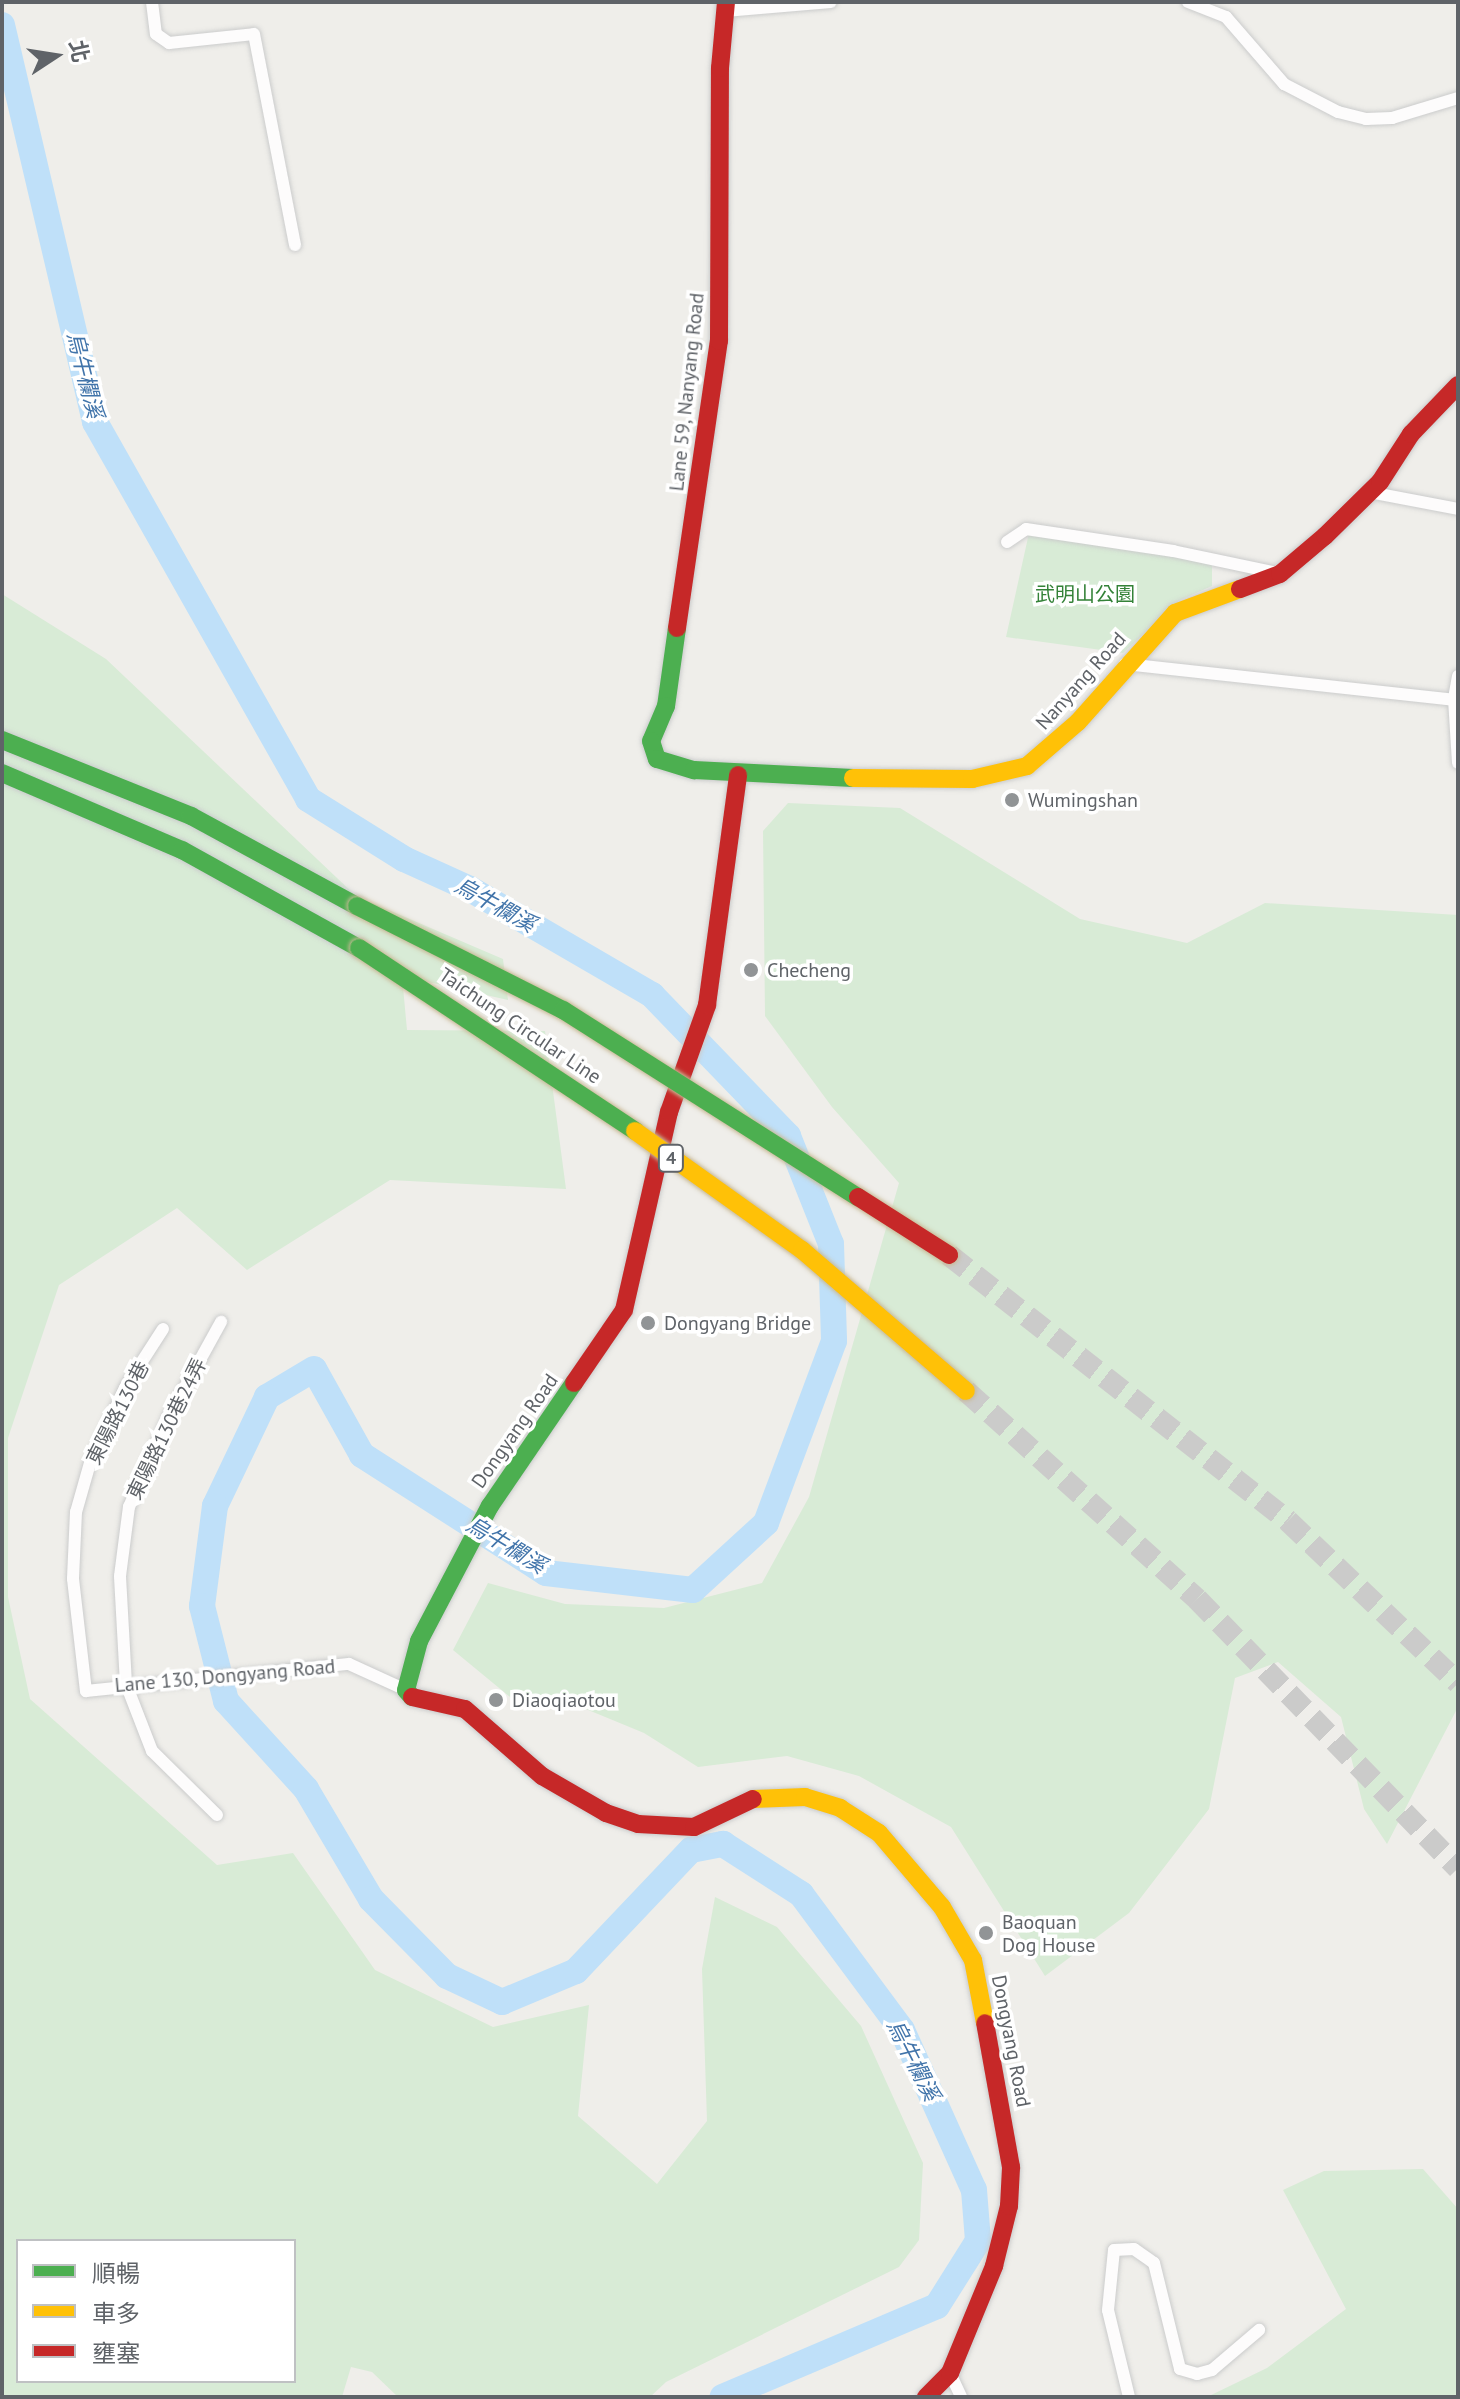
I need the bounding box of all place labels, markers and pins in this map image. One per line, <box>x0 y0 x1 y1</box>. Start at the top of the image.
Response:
place label: Wumingshan <box>1028 788 1138 812</box>
marker: Wumingshan <box>1003 791 1021 809</box>
place label: Checheng <box>767 958 851 982</box>
marker: Checheng <box>742 961 760 979</box>
place label: Dongyang Bridge <box>664 1311 811 1335</box>
marker: Dongyang Bridge <box>639 1314 657 1332</box>
place label: Diaoqiaotou <box>512 1688 616 1712</box>
marker: Diaoqiaotou <box>487 1691 505 1709</box>
place label: Baoquan Dog House <box>1002 1910 1095 1957</box>
marker: Baoquan Dog House <box>977 1924 995 1942</box>

